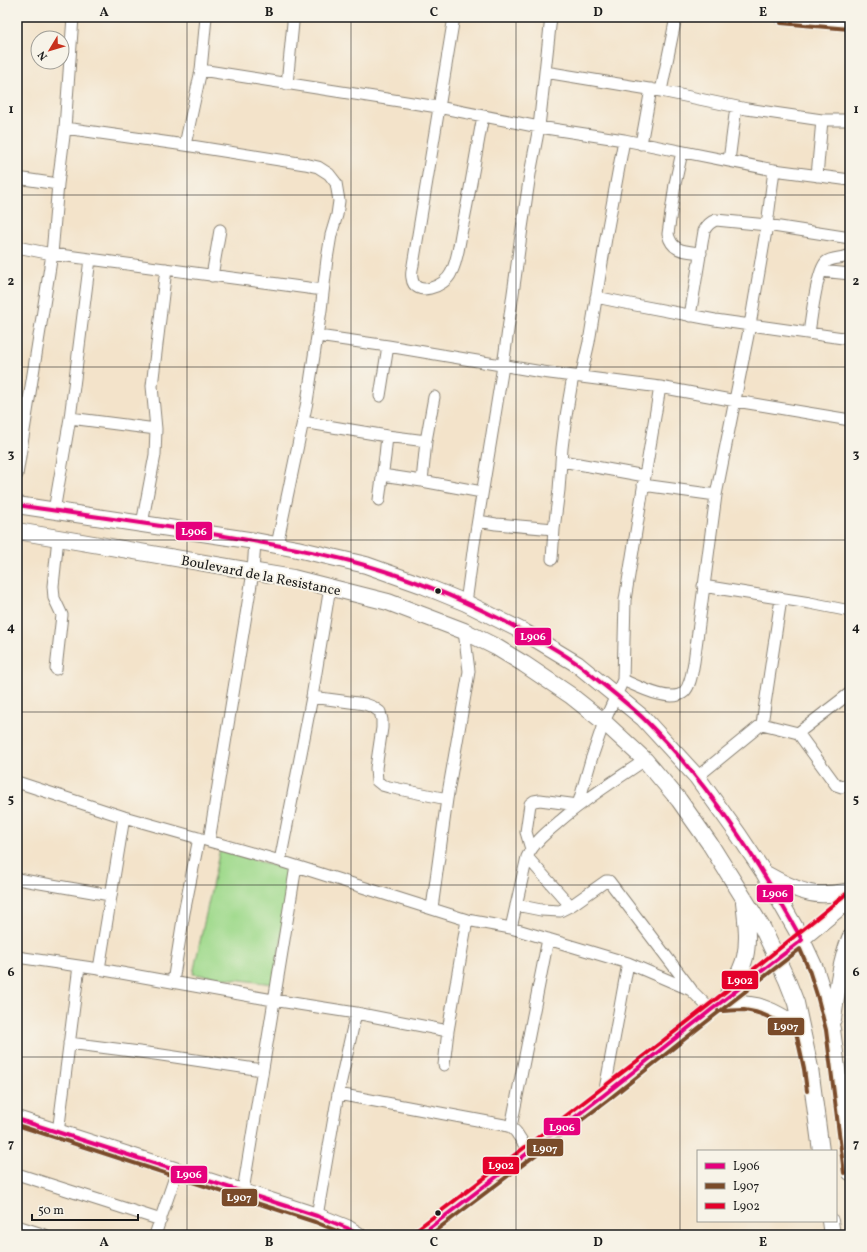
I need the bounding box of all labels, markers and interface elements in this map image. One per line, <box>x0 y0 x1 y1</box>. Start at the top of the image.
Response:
text: A <box>99 4 109 22</box>
text: B <box>265 4 274 22</box>
text: C <box>430 4 438 22</box>
text: D <box>593 4 603 22</box>
text: E <box>759 4 767 22</box>
north arrow <box>30 30 70 70</box>
text: N <box>35 47 52 63</box>
text: 1 <box>8 101 14 119</box>
text: 1 <box>853 101 859 119</box>
text: 2 <box>8 273 15 291</box>
text: 2 <box>853 273 860 291</box>
text: 3 <box>8 446 15 464</box>
text: 3 <box>853 446 860 464</box>
line badge: L906 <box>175 521 213 541</box>
text: L906 <box>181 525 207 540</box>
street label: Boulevard de la Resistance <box>179 552 343 601</box>
unlabelled marker <box>433 586 443 596</box>
text: 4 <box>7 619 15 637</box>
text: 4 <box>852 619 860 637</box>
line badge: L906 <box>514 627 552 646</box>
text: L906 <box>520 630 546 645</box>
text: 5 <box>8 791 14 809</box>
text: 5 <box>853 791 859 809</box>
line badge: L906 <box>756 884 794 903</box>
text: L906 <box>762 887 788 902</box>
text: 6 <box>7 964 15 982</box>
text: 6 <box>852 964 860 982</box>
line badge: L902 <box>721 970 759 990</box>
text: L902 <box>727 974 753 989</box>
line badge: L907 <box>767 1017 805 1036</box>
text: L907 <box>774 1020 798 1035</box>
line badge: L906 <box>543 1117 581 1136</box>
text: L906 <box>549 1121 575 1136</box>
text: 7 <box>8 1136 14 1154</box>
text: 7 <box>853 1136 859 1154</box>
line badge: L907 <box>526 1138 564 1157</box>
text: L907 <box>533 1142 557 1157</box>
legend <box>697 1150 837 1222</box>
line badge: L902 <box>482 1156 520 1175</box>
text: L902 <box>488 1159 514 1174</box>
text: L906 <box>733 1159 760 1175</box>
line badge: L906 <box>170 1165 208 1184</box>
text: L906 <box>176 1168 202 1183</box>
text: L907 <box>733 1179 759 1195</box>
line badge: L907 <box>221 1188 258 1207</box>
text: L907 <box>227 1191 251 1206</box>
scale bar <box>32 1196 138 1222</box>
text: L902 <box>733 1199 760 1215</box>
text: 50 m <box>38 1203 64 1219</box>
unlabelled marker <box>433 1208 443 1218</box>
text: A <box>99 1234 109 1252</box>
text: B <box>265 1234 274 1252</box>
text: C <box>430 1234 438 1252</box>
text: D <box>593 1234 603 1252</box>
text: E <box>759 1234 767 1252</box>

